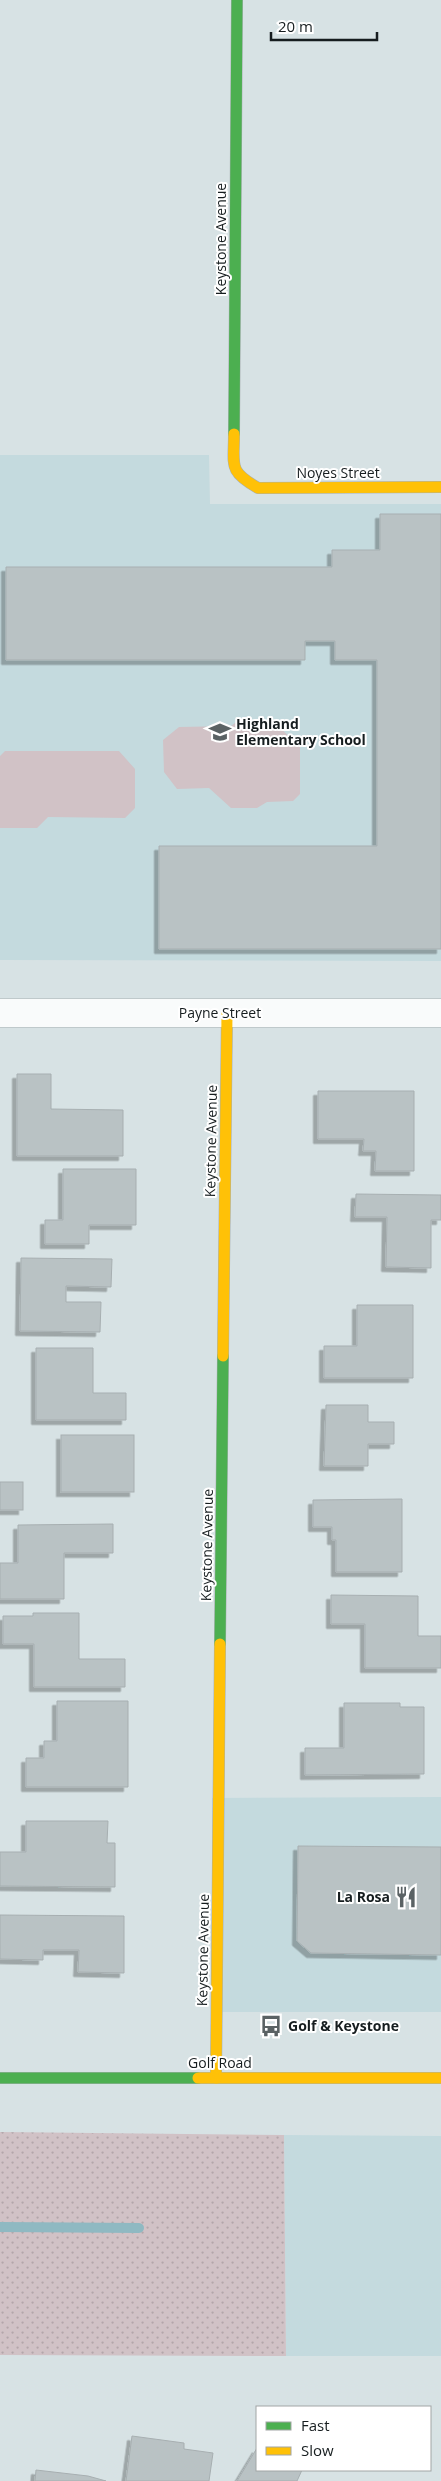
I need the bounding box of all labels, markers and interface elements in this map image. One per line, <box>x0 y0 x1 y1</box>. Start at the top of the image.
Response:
scale bar <box>271 10 377 42</box>
text: 20 m <box>278 16 313 36</box>
street label: Keystone Avenue <box>211 183 230 295</box>
street label: Noyes Street <box>296 463 380 482</box>
place label: Highland Elementary School <box>236 714 366 749</box>
school or university icon: Highland Elementary School <box>207 719 233 745</box>
street label: Payne Street <box>179 1003 261 1022</box>
street label: Keystone Avenue <box>200 1085 221 1197</box>
street label: Keystone Avenue <box>196 1489 217 1601</box>
restaurant icon: La Rosa <box>393 1884 419 1910</box>
place label: La Rosa <box>337 1887 390 1906</box>
street label: Keystone Avenue <box>192 1894 213 2006</box>
bus stop icon: Golf & Keystone <box>258 2013 284 2039</box>
place label: Golf & Keystone <box>288 2016 399 2035</box>
street label: Golf Road <box>188 2053 252 2072</box>
legend <box>256 2406 431 2471</box>
text: Fast <box>301 2415 330 2435</box>
text: Slow <box>301 2440 334 2460</box>

